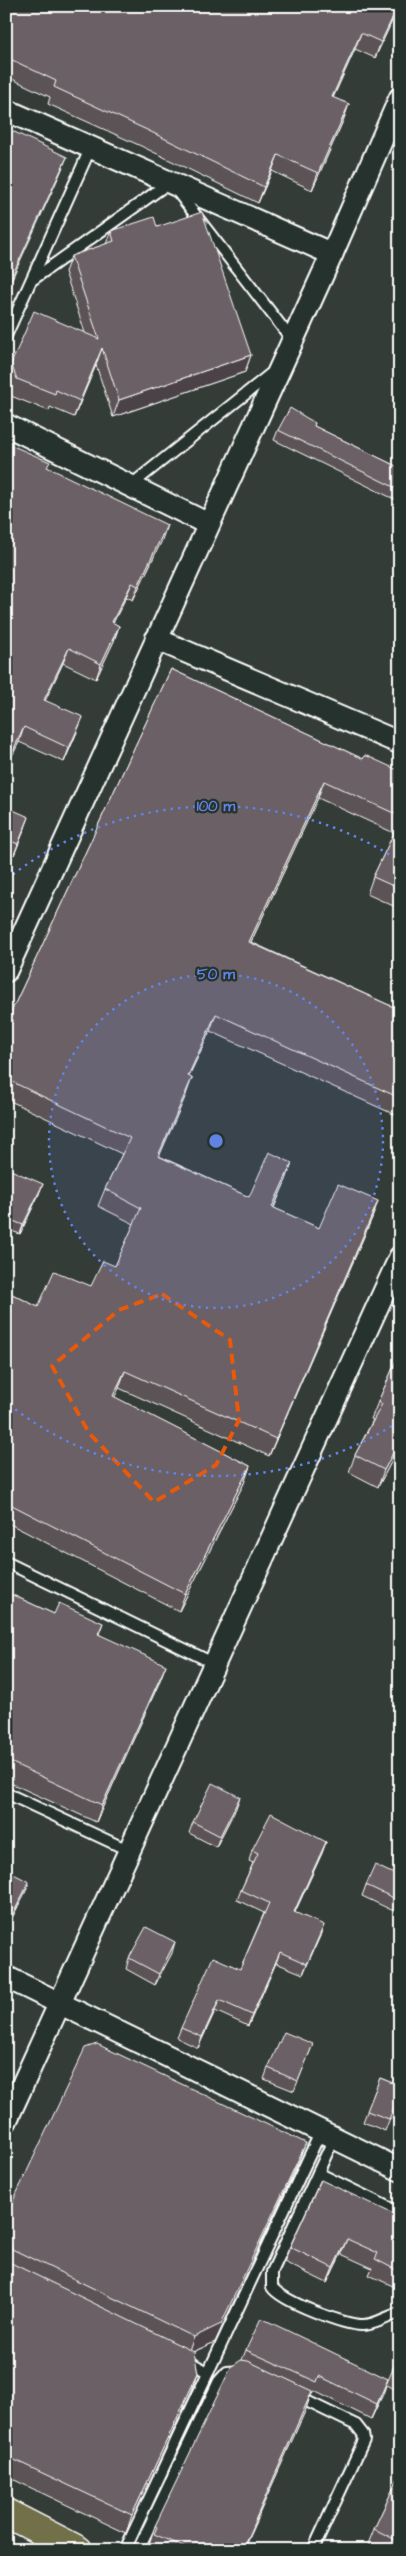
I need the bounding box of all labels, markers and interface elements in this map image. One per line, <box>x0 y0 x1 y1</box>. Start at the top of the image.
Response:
text: 100 m <box>197 796 236 817</box>
text: 50 m <box>197 964 235 985</box>
centre of rings <box>207 1132 225 1150</box>

